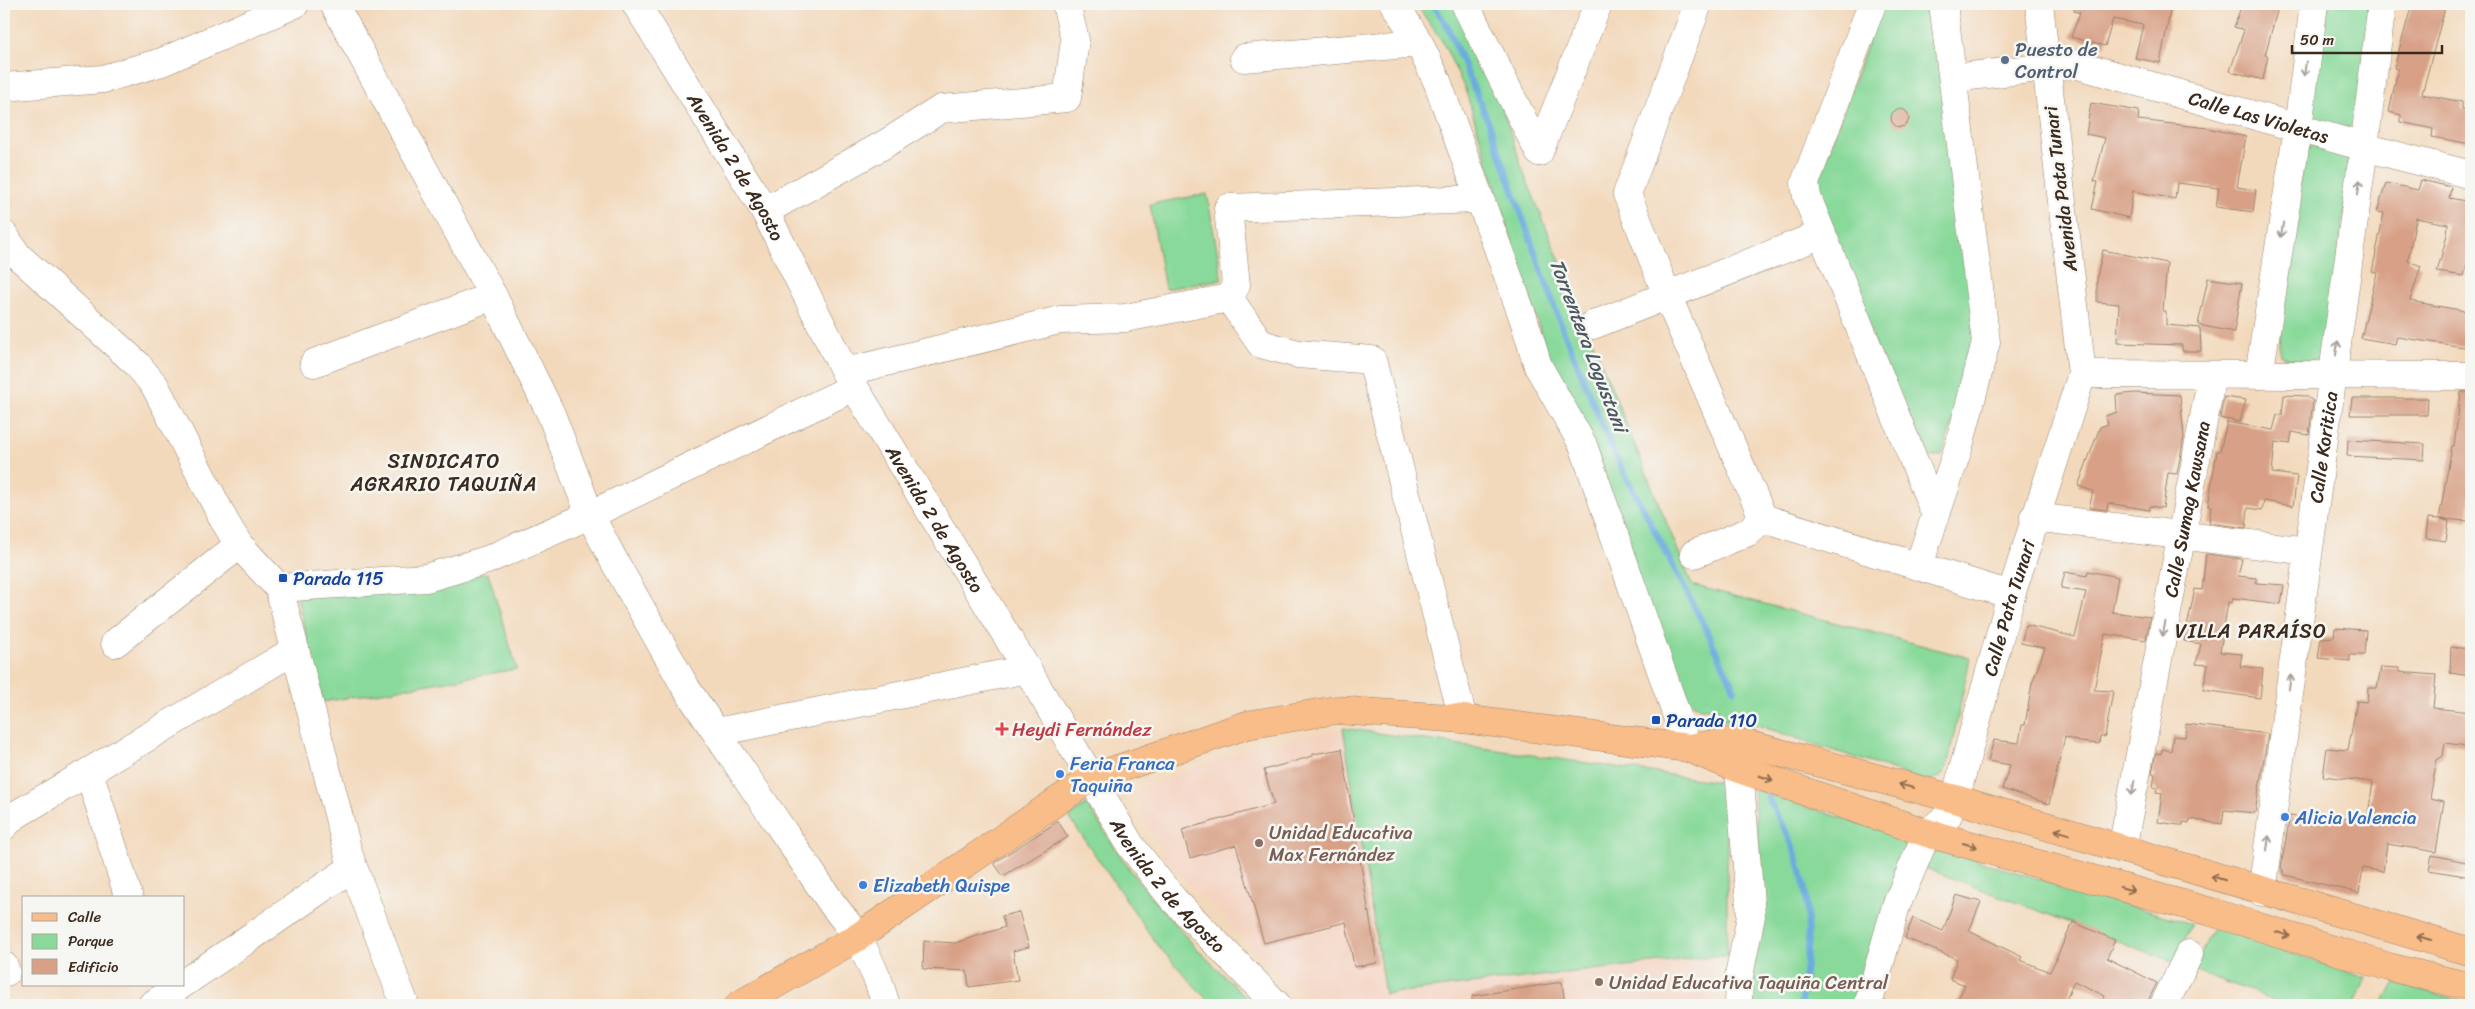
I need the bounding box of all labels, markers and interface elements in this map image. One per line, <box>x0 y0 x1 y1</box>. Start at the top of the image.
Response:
scale bar <box>2292 22 2442 54</box>
text: 50 m <box>2300 27 2335 53</box>
place label: Puesto de Control <box>2015 33 2098 88</box>
marker: Puesto de Control <box>1999 54 2011 66</box>
one-way arrow <box>2300 61 2310 77</box>
street label: Calle Las Violetas <box>2185 81 2333 153</box>
street label: Avenida 2 de Agosto <box>677 85 793 247</box>
street label: Avenida Pata Tunari <box>2034 104 2087 274</box>
one-way arrow <box>2354 179 2364 195</box>
one-way arrow <box>2276 222 2286 238</box>
water label: Torrentera Logustani <box>1539 253 1639 441</box>
one-way arrow <box>2332 340 2342 356</box>
street label: Calle Koritica <box>2299 389 2347 505</box>
street label: Calle Sumag Kawsana <box>2154 418 2220 600</box>
street label: Avenida 2 de Agosto <box>876 438 993 600</box>
district label: SINDICATO AGRARIO TAQUIÑA <box>350 444 538 502</box>
street label: Calle Pata Tunari <box>1974 535 2045 680</box>
place label: Parada 115 <box>293 562 384 595</box>
marker: Parada 115 <box>277 572 289 584</box>
district label: VILLA PARAÍSO <box>2175 614 2327 649</box>
one-way arrow <box>2159 620 2168 636</box>
one-way arrow <box>2286 675 2296 691</box>
place label: Parada 110 <box>1666 704 1757 737</box>
place label: Heydi Fernández <box>1012 713 1152 746</box>
marker: Parada 110 <box>1650 714 1662 726</box>
marker: Heydi Fernández <box>996 723 1008 735</box>
place label: Feria Franca Taquiña <box>1070 747 1175 802</box>
marker: Feria Franca Taquiña <box>1054 768 1066 780</box>
one-way arrow <box>1757 774 1773 783</box>
one-way arrow <box>2128 780 2138 796</box>
one-way arrow <box>1899 781 1915 791</box>
place label: Alicia Valencia <box>2294 801 2417 834</box>
street label: Avenida 2 de Agosto <box>1100 810 1234 961</box>
marker: Alicia Valencia <box>2279 811 2291 823</box>
place label: Unidad Educativa Max Fernández <box>1269 816 1413 871</box>
one-way arrow <box>2055 826 2071 836</box>
one-way arrow <box>2264 836 2274 852</box>
marker: Unidad Educativa Max Fernández <box>1253 837 1265 849</box>
one-way arrow <box>1962 841 1978 850</box>
place label: Elizabeth Quispe <box>873 869 1010 902</box>
one-way arrow <box>2210 873 2226 883</box>
marker: Elizabeth Quispe <box>857 879 869 891</box>
one-way arrow <box>2118 884 2134 894</box>
legend <box>22 896 185 986</box>
text: Calle <box>68 904 101 930</box>
text: Parque <box>68 928 113 954</box>
one-way arrow <box>2274 930 2290 940</box>
one-way arrow <box>2417 933 2433 943</box>
text: Edificio <box>68 954 119 980</box>
place label: Unidad Educativa Taquiña Central <box>1609 966 1889 999</box>
marker: Unidad Educativa Taquiña Central <box>1593 976 1605 988</box>

